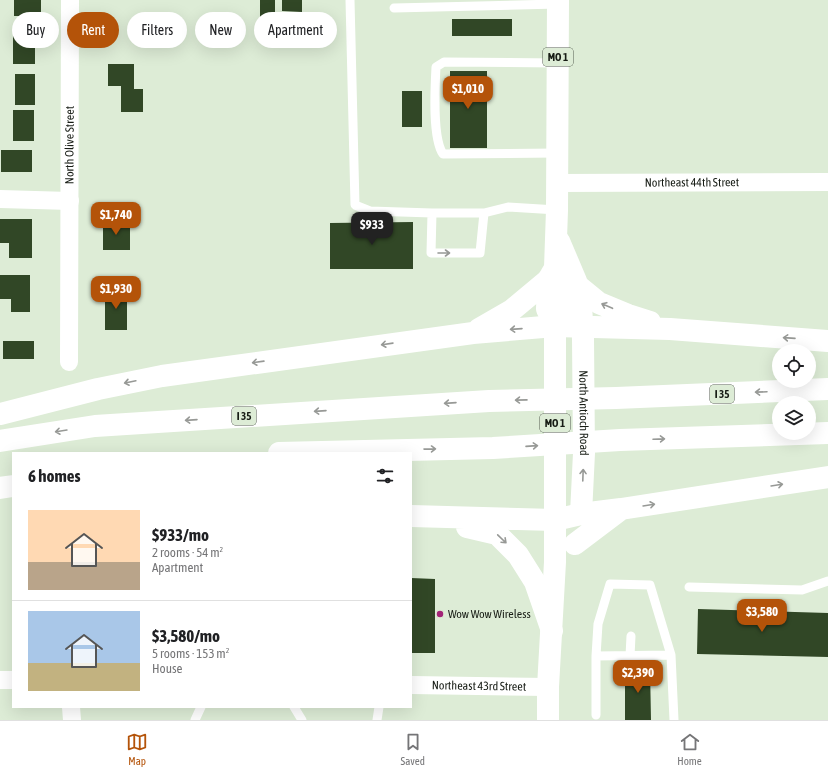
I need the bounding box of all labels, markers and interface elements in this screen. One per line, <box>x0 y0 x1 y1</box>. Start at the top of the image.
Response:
chip: Buy <box>12 12 59 48</box>
chip: Rent <box>67 12 119 48</box>
chip: Filters <box>127 12 187 48</box>
chip: New <box>195 12 246 48</box>
chip: Apartment <box>254 12 337 48</box>
road number: MO 1 <box>543 48 573 66</box>
pin: $1,010 <box>435 76 501 110</box>
text: $1,010 <box>452 81 484 96</box>
street label: North Olive Street <box>62 105 77 184</box>
street label: Northeast 44th Street <box>645 175 740 190</box>
pin: $1,740 <box>83 202 149 236</box>
text: $1,740 <box>100 207 132 222</box>
pin: $933 <box>348 212 396 246</box>
text: $933 <box>360 217 384 232</box>
one-way arrow <box>437 249 450 257</box>
pin: $1,930 <box>83 276 149 310</box>
text: $1,930 <box>100 281 132 296</box>
one-way arrow <box>601 302 613 309</box>
one-way arrow <box>510 326 523 333</box>
one-way arrow <box>783 334 796 341</box>
one-way arrow <box>381 340 394 348</box>
map controls <box>772 344 816 440</box>
button: locate <box>772 344 816 388</box>
one-way arrow <box>252 358 265 366</box>
street label: North Antioch Road <box>576 370 591 456</box>
one-way arrow <box>124 379 137 387</box>
road number: I 35 <box>710 385 734 403</box>
one-way arrow <box>755 388 768 396</box>
one-way arrow <box>515 396 528 404</box>
button: layers <box>772 396 816 440</box>
one-way arrow <box>444 400 457 407</box>
road number: I 35 <box>232 407 256 425</box>
one-way arrow <box>314 408 327 415</box>
road number: MO 1 <box>540 414 570 432</box>
one-way arrow <box>185 416 198 423</box>
one-way arrow <box>55 427 68 435</box>
one-way arrow <box>652 435 665 443</box>
one-way arrow <box>525 442 538 449</box>
one-way arrow <box>423 446 436 453</box>
icon: filters <box>374 465 396 487</box>
text: 6 homes <box>28 466 81 486</box>
one-way arrow <box>579 469 586 482</box>
one-way arrow <box>770 481 783 489</box>
one-way arrow <box>642 501 655 509</box>
text: $933/mo <box>152 525 209 545</box>
icon: home <box>60 526 108 574</box>
one-way arrow <box>497 534 507 544</box>
text: 2 rooms · 54 m² <box>152 545 223 560</box>
text: Apartment <box>152 560 203 575</box>
pin: $3,580 <box>729 599 795 633</box>
text: $3,580 <box>746 604 778 619</box>
place label: Wow Wow Wireless <box>448 607 531 621</box>
marker: Wow Wow Wireless <box>435 609 445 619</box>
text: $3,580/mo <box>152 626 220 646</box>
icon: home <box>60 627 108 675</box>
text: 5 rooms · 153 m² <box>152 646 229 661</box>
pin: $2,390 <box>605 660 671 694</box>
text: House <box>152 661 182 676</box>
text: $2,390 <box>622 665 654 680</box>
street label: Northeast 43rd Street <box>432 678 527 694</box>
tab: Map <box>126 731 148 767</box>
tab: Saved <box>401 731 425 767</box>
tab: Home <box>677 731 702 767</box>

